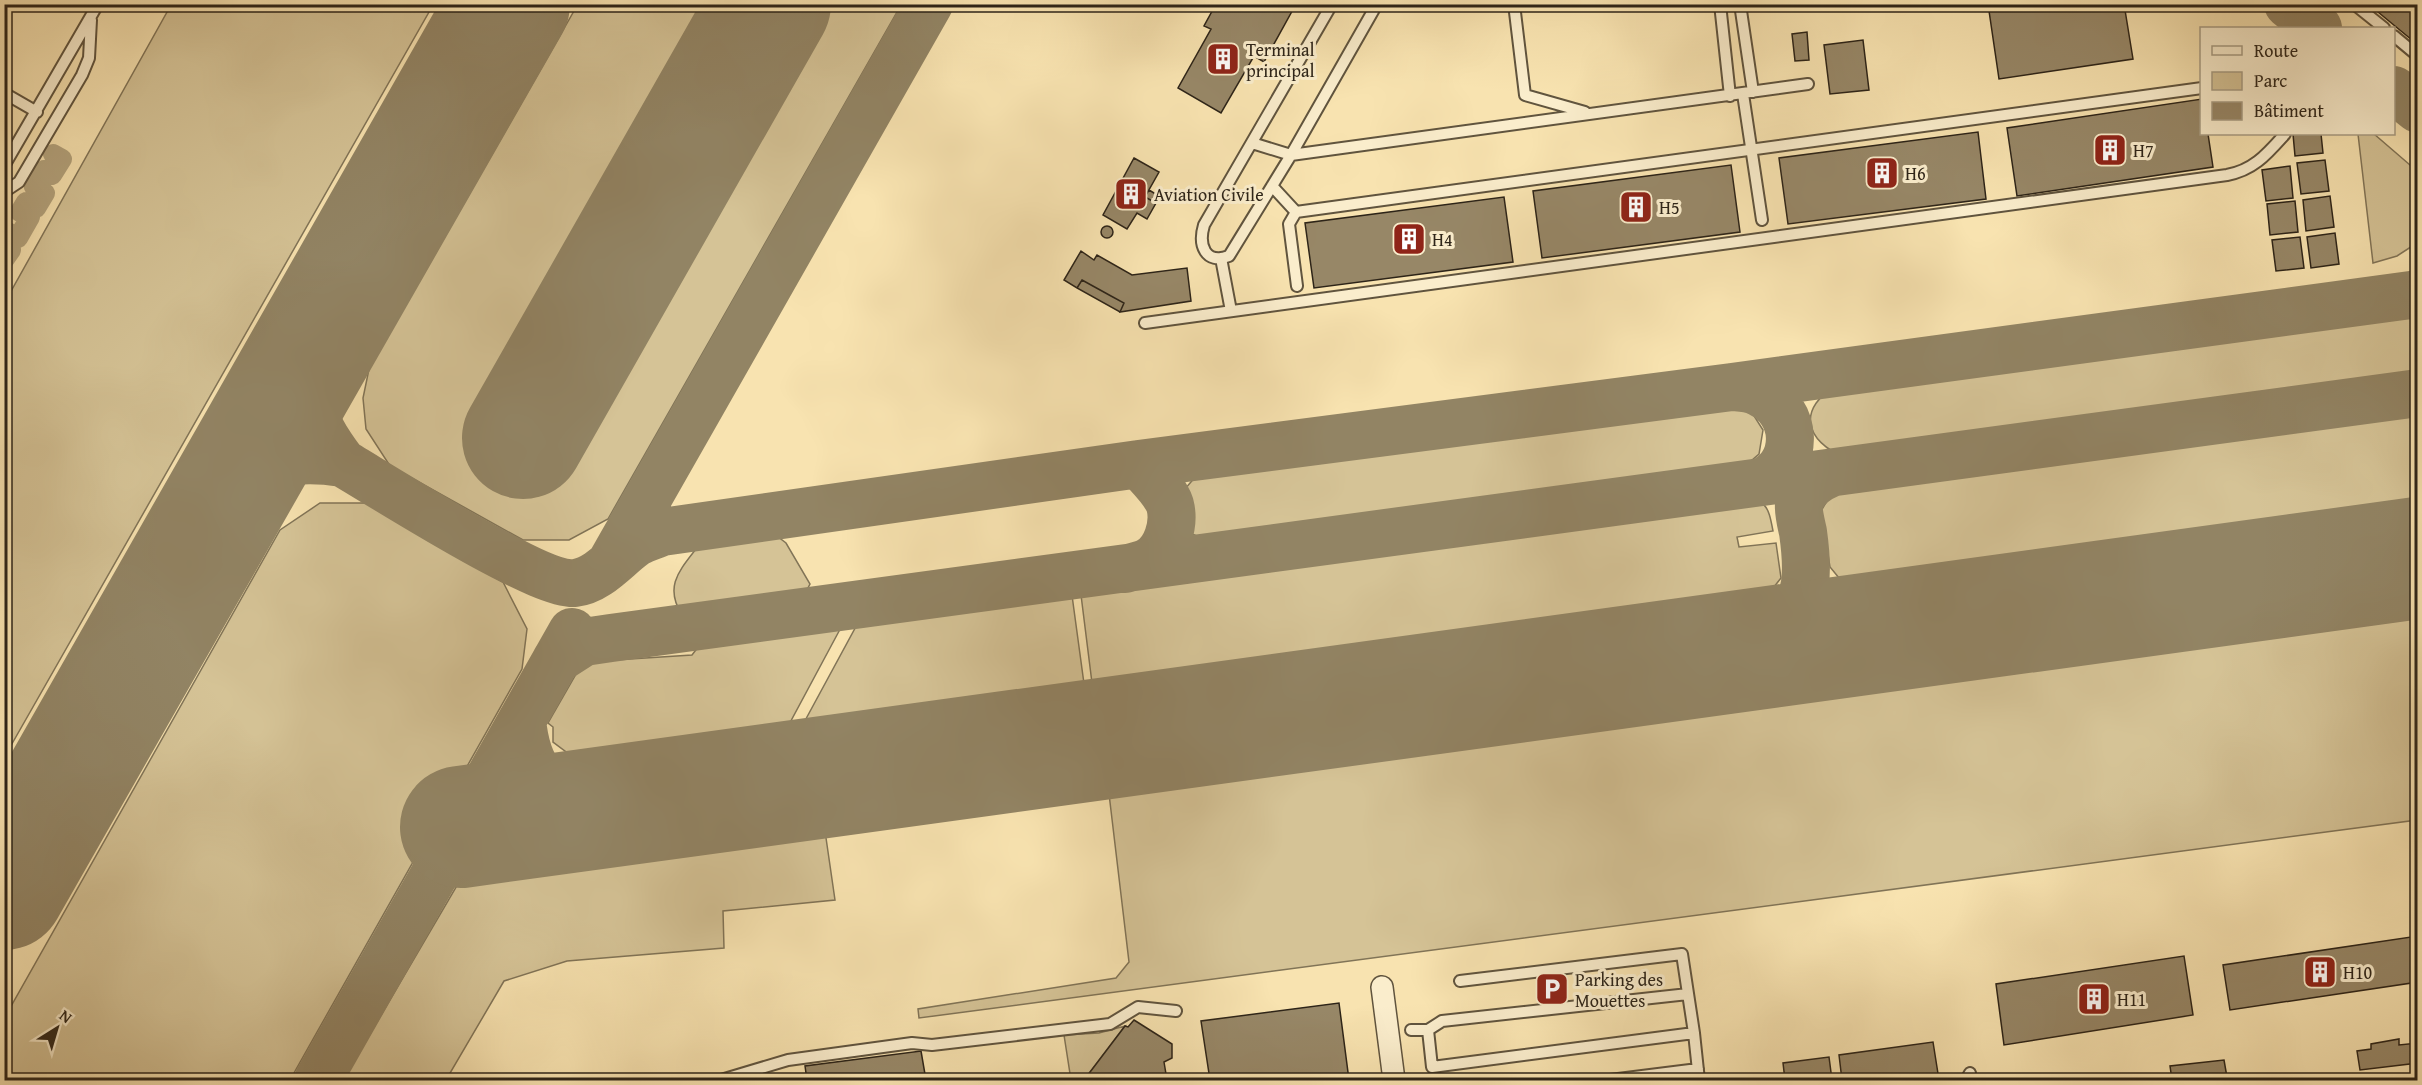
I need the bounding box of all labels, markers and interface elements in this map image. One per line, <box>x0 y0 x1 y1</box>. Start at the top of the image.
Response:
legend <box>2200 27 2395 135</box>
place label: Terminal principal <box>1246 36 1315 84</box>
text: Route <box>2254 37 2298 64</box>
building icon: Terminal principal <box>1205 41 1241 77</box>
text: Parc <box>2254 67 2287 94</box>
text: Bâtiment <box>2254 97 2324 124</box>
building icon: H7 <box>2092 132 2128 168</box>
place label: H7 <box>2133 137 2154 164</box>
building icon: H6 <box>1864 155 1900 191</box>
place label: H6 <box>1905 160 1926 187</box>
building icon: Aviation Civile <box>1113 176 1149 212</box>
place label: Aviation Civile <box>1154 181 1264 208</box>
building icon: H5 <box>1618 189 1654 225</box>
place label: H5 <box>1659 194 1680 221</box>
building icon: H4 <box>1391 221 1427 257</box>
place label: H4 <box>1432 226 1453 253</box>
building icon: H10 <box>2302 954 2338 990</box>
place label: H10 <box>2343 959 2373 986</box>
place label: Parking des Mouettes <box>1575 966 1663 1014</box>
parking icon: Parking des Mouettes <box>1534 971 1570 1007</box>
building icon: H11 <box>2076 981 2112 1017</box>
place label: H11 <box>2117 986 2146 1013</box>
north arrow <box>27 998 87 1058</box>
text: N <box>55 1003 78 1029</box>

